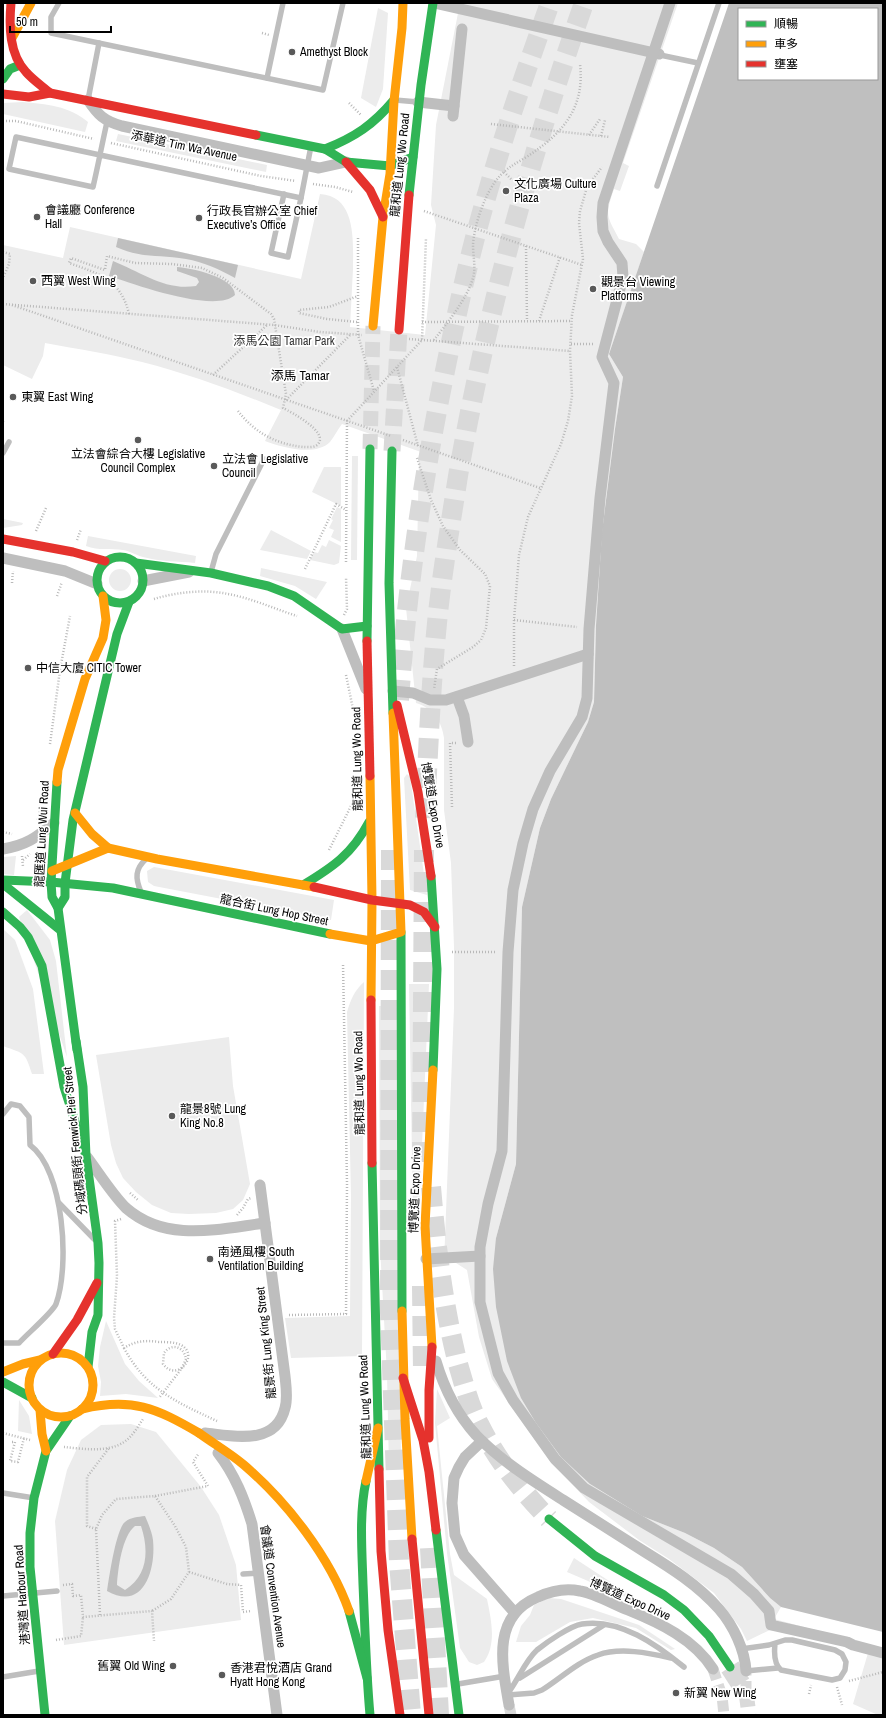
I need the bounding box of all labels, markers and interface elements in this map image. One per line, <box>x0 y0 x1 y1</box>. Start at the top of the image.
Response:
scale bar <box>10 8 111 34</box>
legend <box>738 8 878 80</box>
text: 50 m <box>16 14 38 30</box>
text: 順暢 <box>774 16 798 32</box>
text: 車多 <box>774 36 798 52</box>
place label: Amethyst Block <box>299 44 368 60</box>
marker: Amethyst Block <box>287 47 297 57</box>
text: 壅塞 <box>774 56 798 72</box>
street label: 龍和道 Lung Wo Road <box>387 112 413 218</box>
street label: 添華道 Tim Wa Avenue <box>130 127 238 165</box>
place label: 文化廣場 Culture Plaza <box>514 176 596 206</box>
marker: 文化廣場 Culture Plaza <box>501 186 511 196</box>
place label: 會議廳 Conference Hall <box>45 202 135 232</box>
place label: 行政長官辦公室 Chief Executive’s Office <box>207 203 318 233</box>
marker: 會議廳 Conference Hall <box>32 212 42 222</box>
marker: 行政長官辦公室 Chief Executive’s Office <box>194 213 204 223</box>
place label: 西翼 West Wing <box>41 273 116 289</box>
place label: 觀景台 Viewing Platforms <box>601 274 676 304</box>
marker: 西翼 West Wing <box>28 276 38 286</box>
marker: 觀景台 Viewing Platforms <box>588 284 598 294</box>
park label: 添馬公園 Tamar Park <box>233 333 335 349</box>
district label: 添馬 Tamar <box>271 367 330 384</box>
place label: 東翼 East Wing <box>21 389 94 405</box>
marker: 東翼 East Wing <box>8 392 18 402</box>
marker: 立法會綜合大樓 Legislative Council Complex <box>133 435 143 445</box>
place label: 立法會綜合大樓 Legislative Council Complex <box>71 446 205 476</box>
place label: 立法會 Legislative Council <box>222 451 308 481</box>
marker: 立法會 Legislative Council <box>209 461 219 471</box>
place label: 中信大廈 CITIC Tower <box>36 660 142 676</box>
marker: 中信大廈 CITIC Tower <box>23 663 33 673</box>
street label: 龍和道 Lung Wo Road <box>348 707 366 811</box>
street label: 博覽道 Expo Drive <box>418 761 448 849</box>
street label: 龍匯道 Lung Wui Road <box>31 780 53 888</box>
street label: 龍合街 Lung Hop Street <box>218 891 330 929</box>
street label: 龍和道 Lung Wo Road <box>350 1031 368 1135</box>
street label: 分域碼頭街 Fenwick Pier Street <box>59 1066 91 1216</box>
place label: 龍景8號 Lung King No.8 <box>180 1101 247 1131</box>
marker: 龍景8號 Lung King No.8 <box>167 1111 177 1121</box>
street label: 博覽道 Expo Drive <box>405 1146 425 1234</box>
place label: 南通風樓 South Ventilation Building <box>218 1244 304 1274</box>
marker: 南通風樓 South Ventilation Building <box>205 1254 215 1264</box>
street label: 龍景街 Lung King Street <box>252 1286 280 1400</box>
street label: 龍和道 Lung Wo Road <box>355 1355 375 1459</box>
street label: 會議道 Convention Avenue <box>256 1523 290 1649</box>
street label: 港灣道 Harbour Road <box>11 1544 33 1646</box>
street label: 博覽道 Expo Drive <box>587 1574 673 1624</box>
place label: 舊翼 Old Wing <box>97 1658 166 1674</box>
place label: 香港君悅酒店 Grand Hyatt Hong Kong <box>230 1660 332 1690</box>
marker: 舊翼 Old Wing <box>168 1661 178 1671</box>
marker: 香港君悅酒店 Grand Hyatt Hong Kong <box>217 1670 227 1680</box>
place label: 新翼 New Wing <box>684 1685 757 1701</box>
marker: 新翼 New Wing <box>671 1688 681 1698</box>

